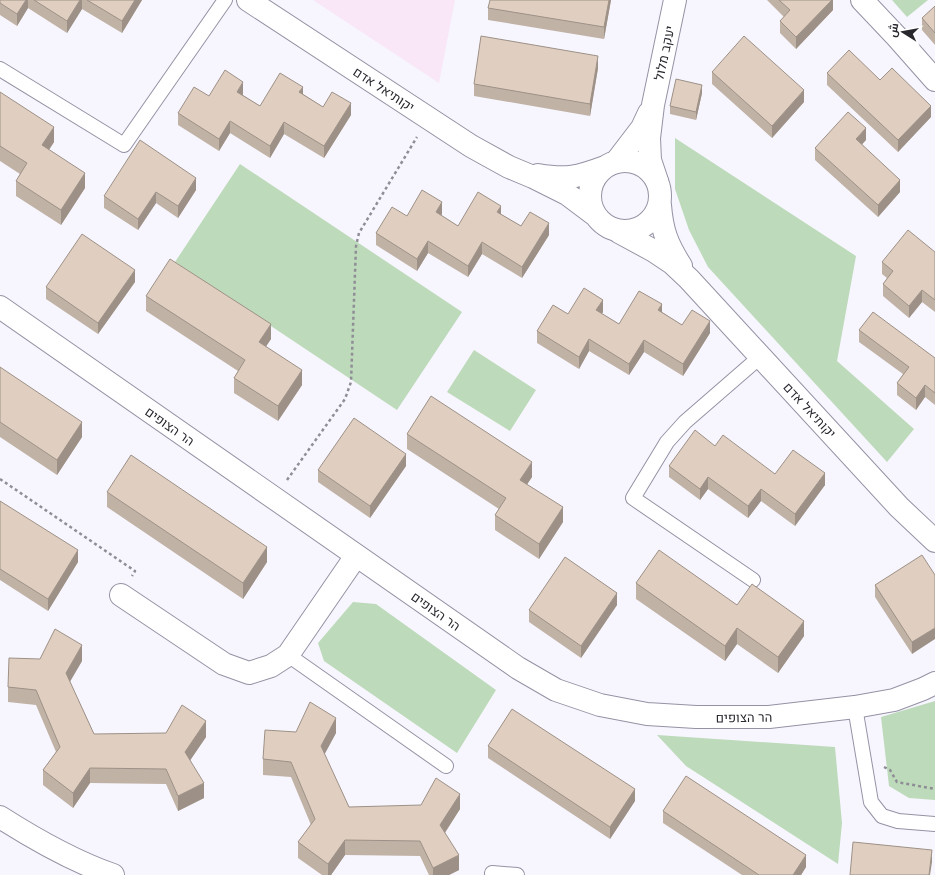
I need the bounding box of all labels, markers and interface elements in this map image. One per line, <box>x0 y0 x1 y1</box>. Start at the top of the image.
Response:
north arrow <box>883 12 923 52</box>
text: ش <box>885 22 901 38</box>
street label: יעקב מלול <box>650 24 678 82</box>
street label: יקותיאל אדם <box>350 63 418 115</box>
street label: יקותיאל אדם <box>780 379 840 441</box>
street label: הר הצופים <box>142 403 198 449</box>
street label: הר הצופים <box>408 588 464 634</box>
street label: הר הצופים <box>716 709 772 725</box>

